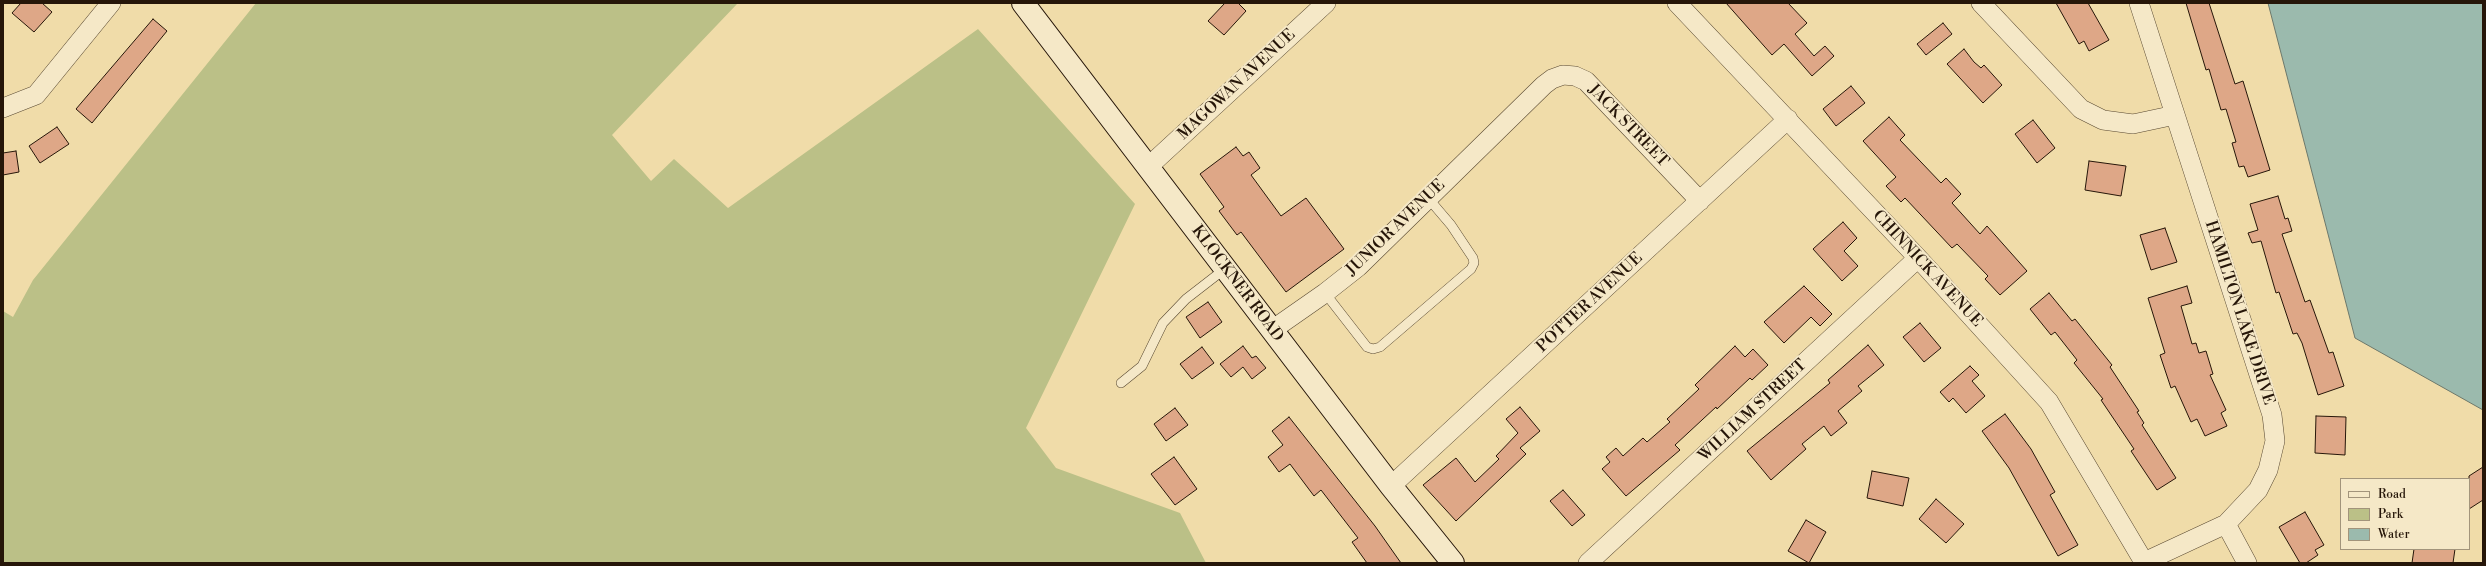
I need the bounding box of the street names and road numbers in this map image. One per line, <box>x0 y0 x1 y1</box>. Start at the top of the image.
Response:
street label: MAGOWAN AVENUE <box>1174 26 1300 144</box>
street label: JACK STREET <box>1584 81 1672 171</box>
street label: JUNIOR AVENUE <box>1342 176 1450 280</box>
street label: CHINNICK AVENUE <box>1868 207 1986 331</box>
street label: HAMILTON LAKE DRIVE <box>2200 218 2278 408</box>
street label: KLOCKNER ROAD <box>1187 222 1287 346</box>
street label: POTTER AVENUE <box>1533 249 1647 357</box>
street label: WILLIAM STREET <box>1695 356 1811 466</box>

